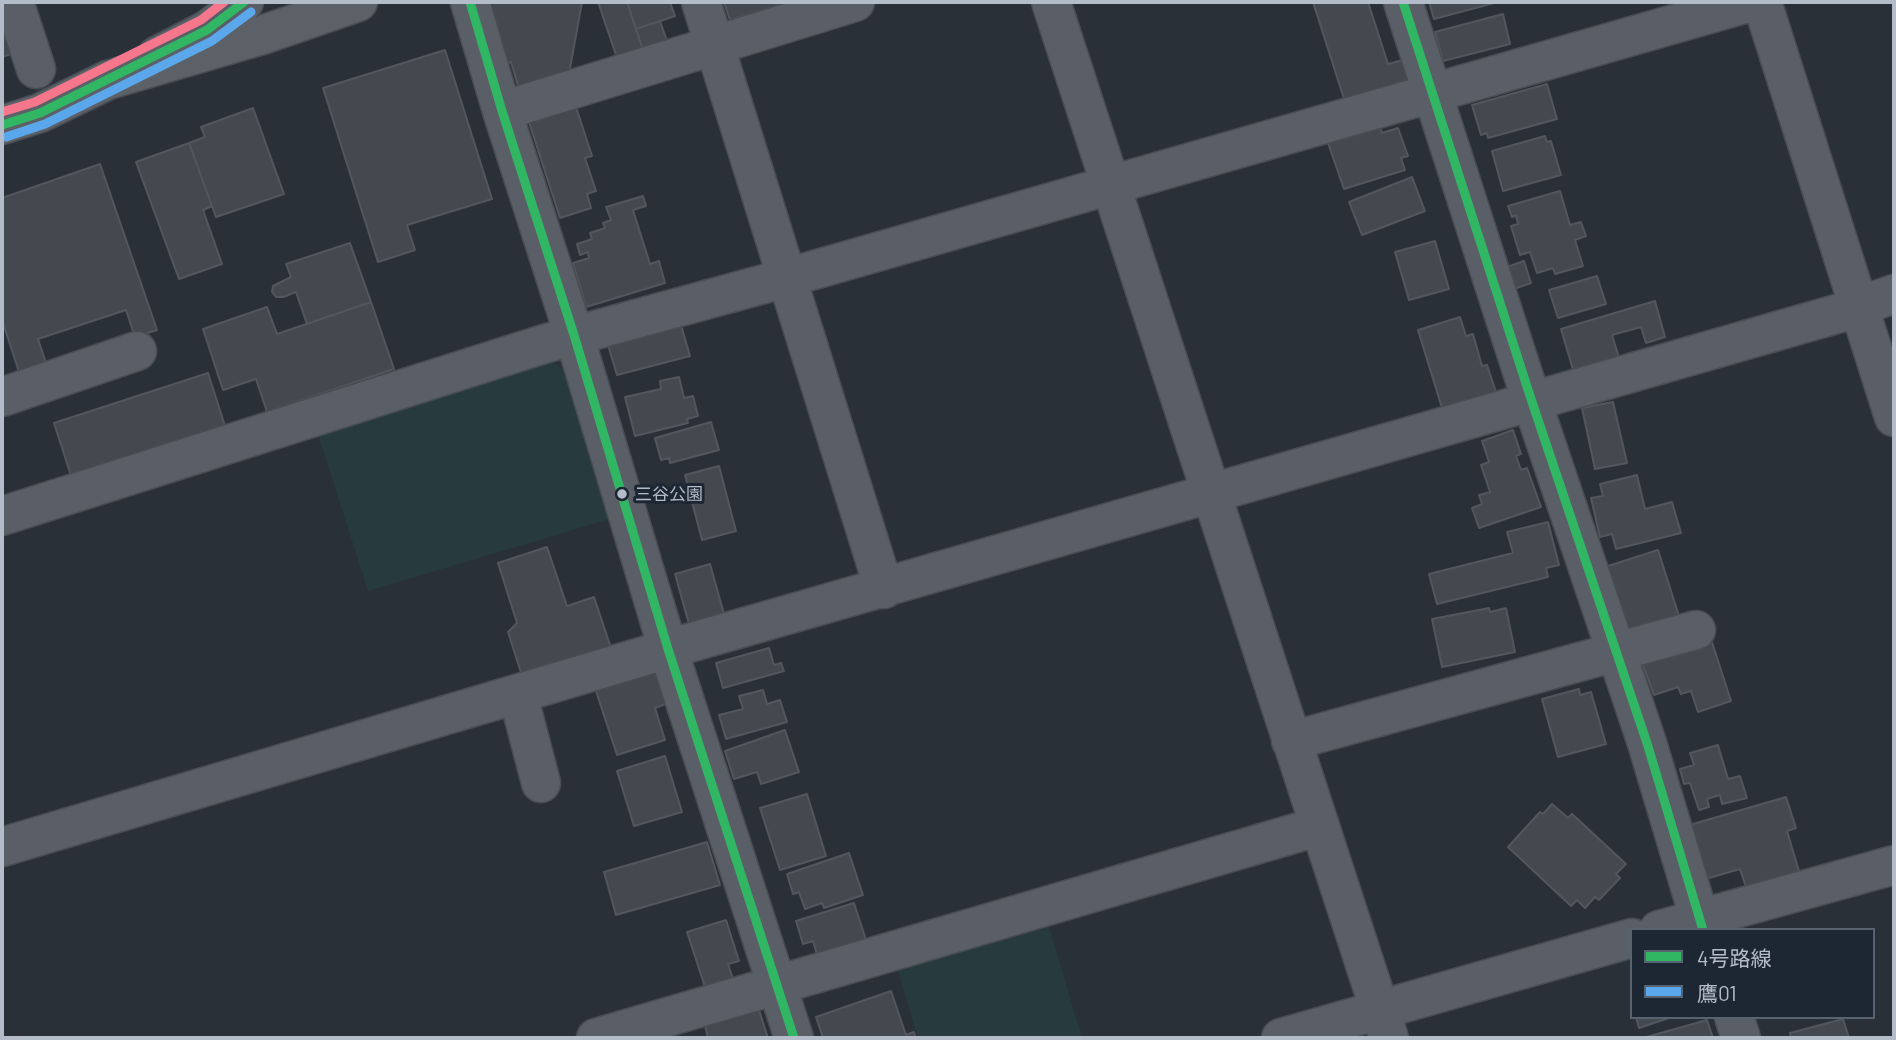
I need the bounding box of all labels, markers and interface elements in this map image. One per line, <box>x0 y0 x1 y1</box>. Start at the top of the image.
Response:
place label: 三谷公園 <box>635 484 703 504</box>
marker: 三谷公園 <box>615 487 629 501</box>
legend <box>1630 928 1875 1019</box>
text: 4号路線 <box>1697 945 1772 970</box>
text: 鷹01 <box>1697 980 1737 1005</box>

